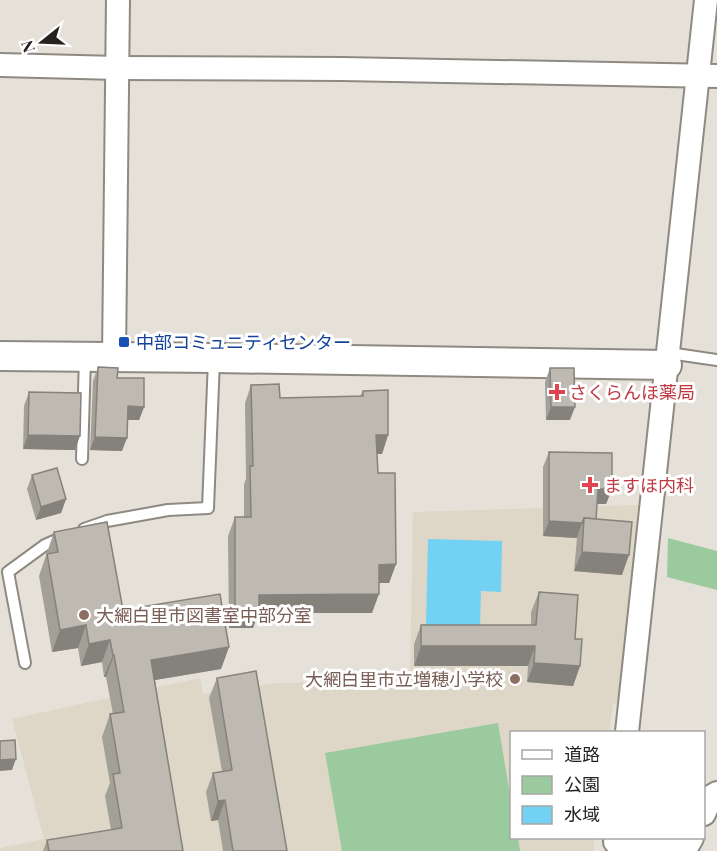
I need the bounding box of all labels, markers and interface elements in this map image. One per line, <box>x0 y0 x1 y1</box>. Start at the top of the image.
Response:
north arrow <box>12 12 72 72</box>
text: N <box>15 38 39 56</box>
place label: 中部コミュニティセンター <box>136 330 351 354</box>
marker: 中部コミュニティセンター <box>117 335 131 349</box>
place label: さくらんほ薬局 <box>569 380 695 404</box>
marker: さくらんほ薬局 <box>550 385 564 399</box>
place label: ますほ内科 <box>604 473 694 497</box>
marker: ますほ内科 <box>581 476 599 494</box>
place label: 大網白里市図書室中部分室 <box>96 603 312 627</box>
marker: 大網白里市図書室中部分室 <box>77 608 91 622</box>
place label: 大網白里市立増穂小学校 <box>305 667 503 691</box>
marker: 大網白里市立増穂小学校 <box>508 672 522 686</box>
legend <box>510 731 705 839</box>
text: 道路 <box>564 742 600 766</box>
text: 公園 <box>564 772 600 796</box>
text: 水域 <box>564 802 600 826</box>

